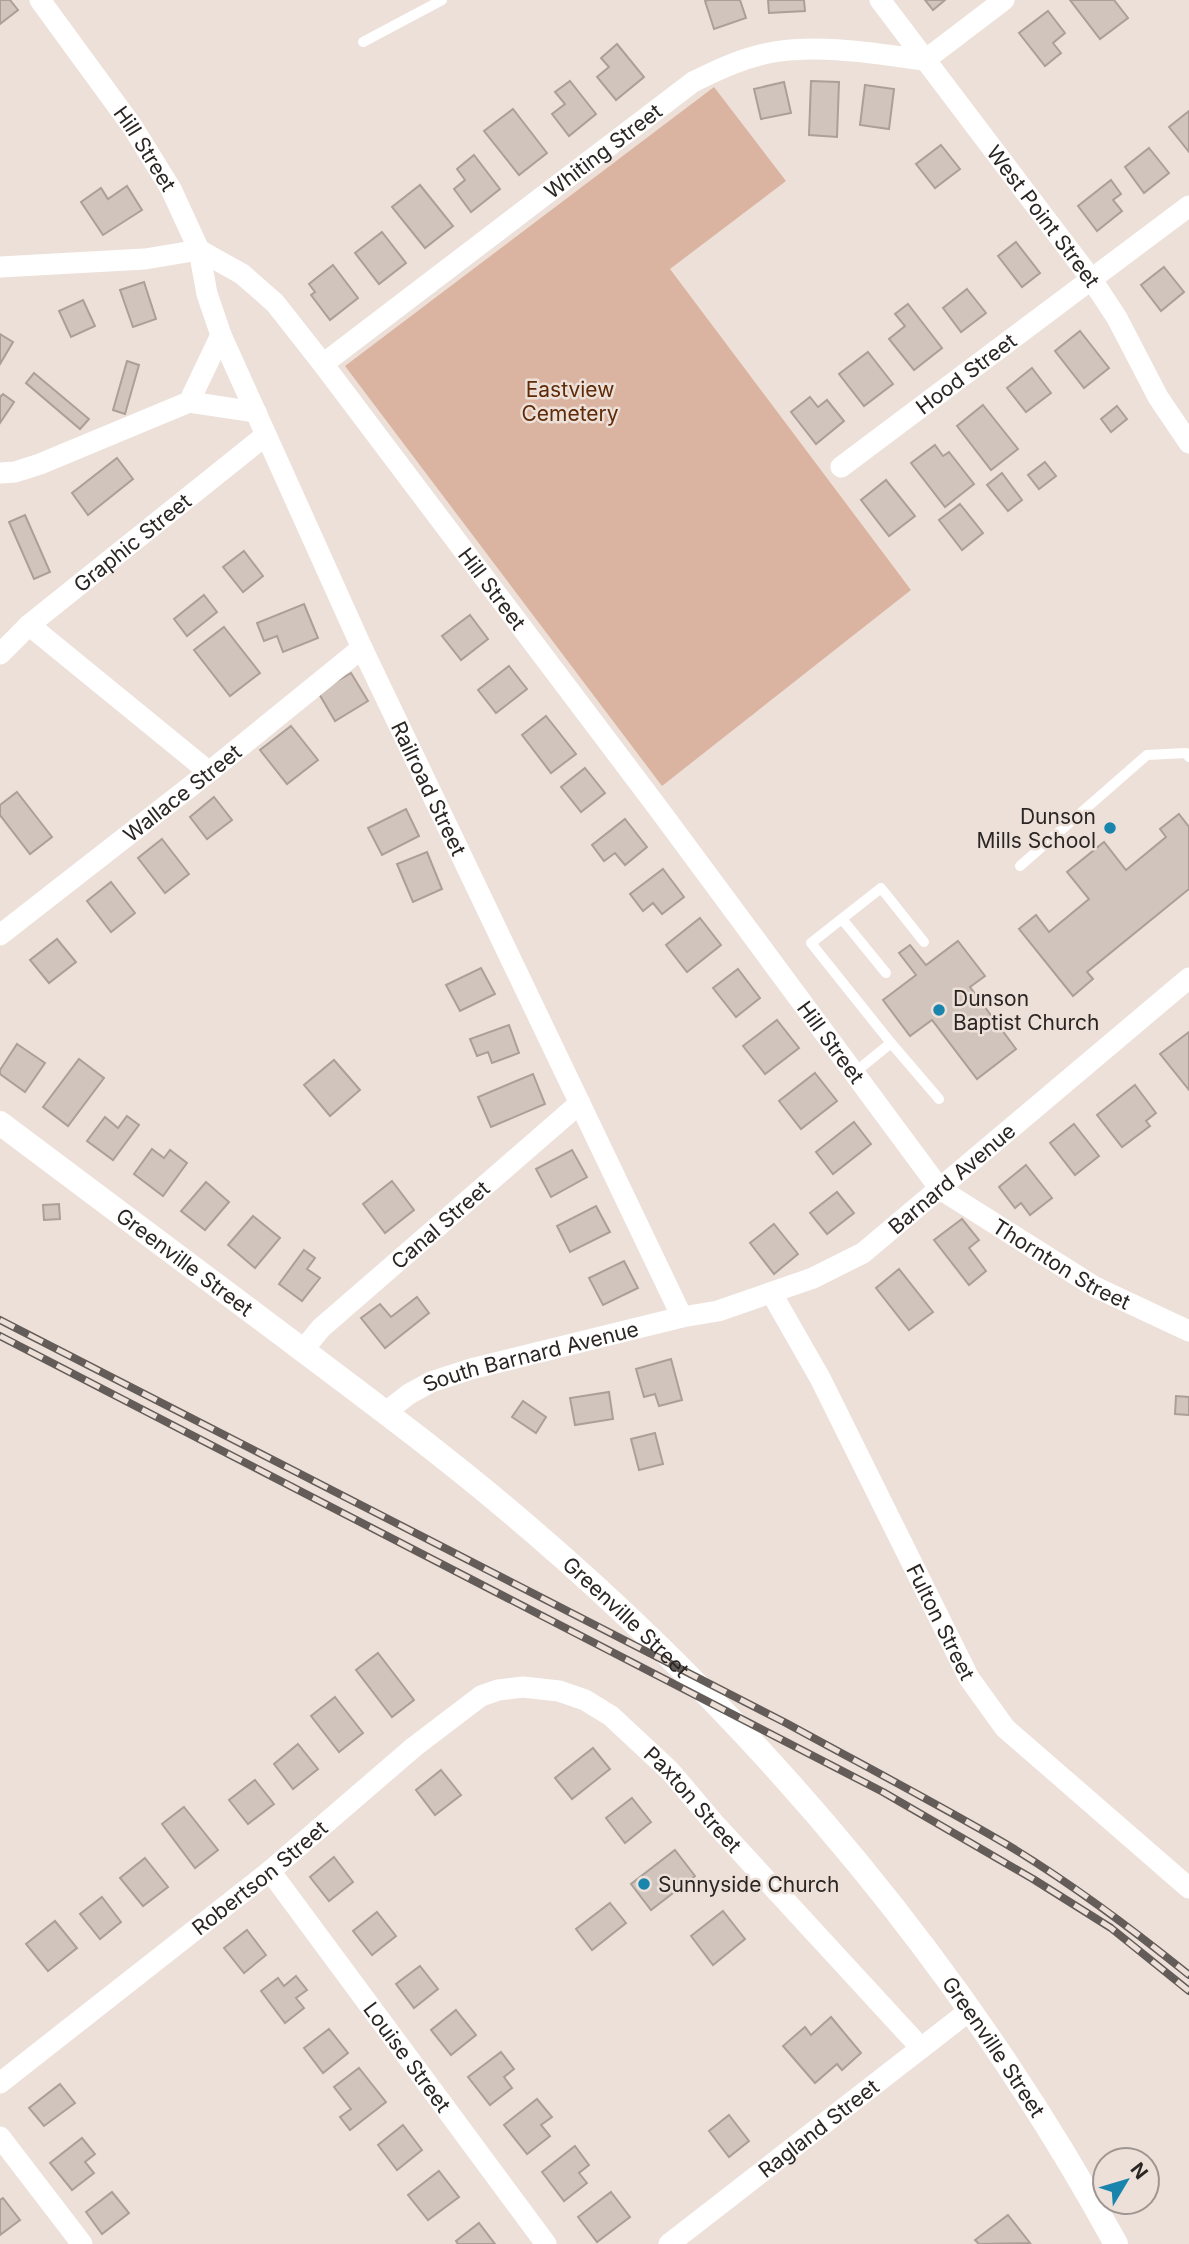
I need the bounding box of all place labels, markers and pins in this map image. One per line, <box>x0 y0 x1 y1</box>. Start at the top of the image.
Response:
place label: Dunson Mills School <box>977 804 1096 853</box>
marker: Dunson Mills School <box>1102 820 1118 836</box>
place label: Dunson Baptist Church <box>953 986 1099 1035</box>
marker: Dunson Baptist Church <box>931 1002 947 1018</box>
place label: Sunnyside Church <box>658 1872 840 1897</box>
marker: Sunnyside Church <box>636 1876 652 1892</box>

